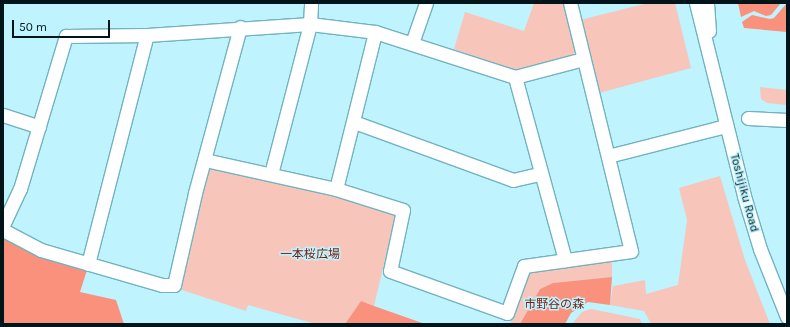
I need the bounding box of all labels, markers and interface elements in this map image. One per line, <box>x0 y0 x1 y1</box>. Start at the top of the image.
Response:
scale bar <box>14 12 112 38</box>
text: 50 m <box>19 20 47 34</box>
street label: Toshijiku Road <box>727 152 761 234</box>
park label: 一本桜広場 <box>280 248 340 262</box>
park label: 市野谷の森 <box>524 298 584 312</box>

